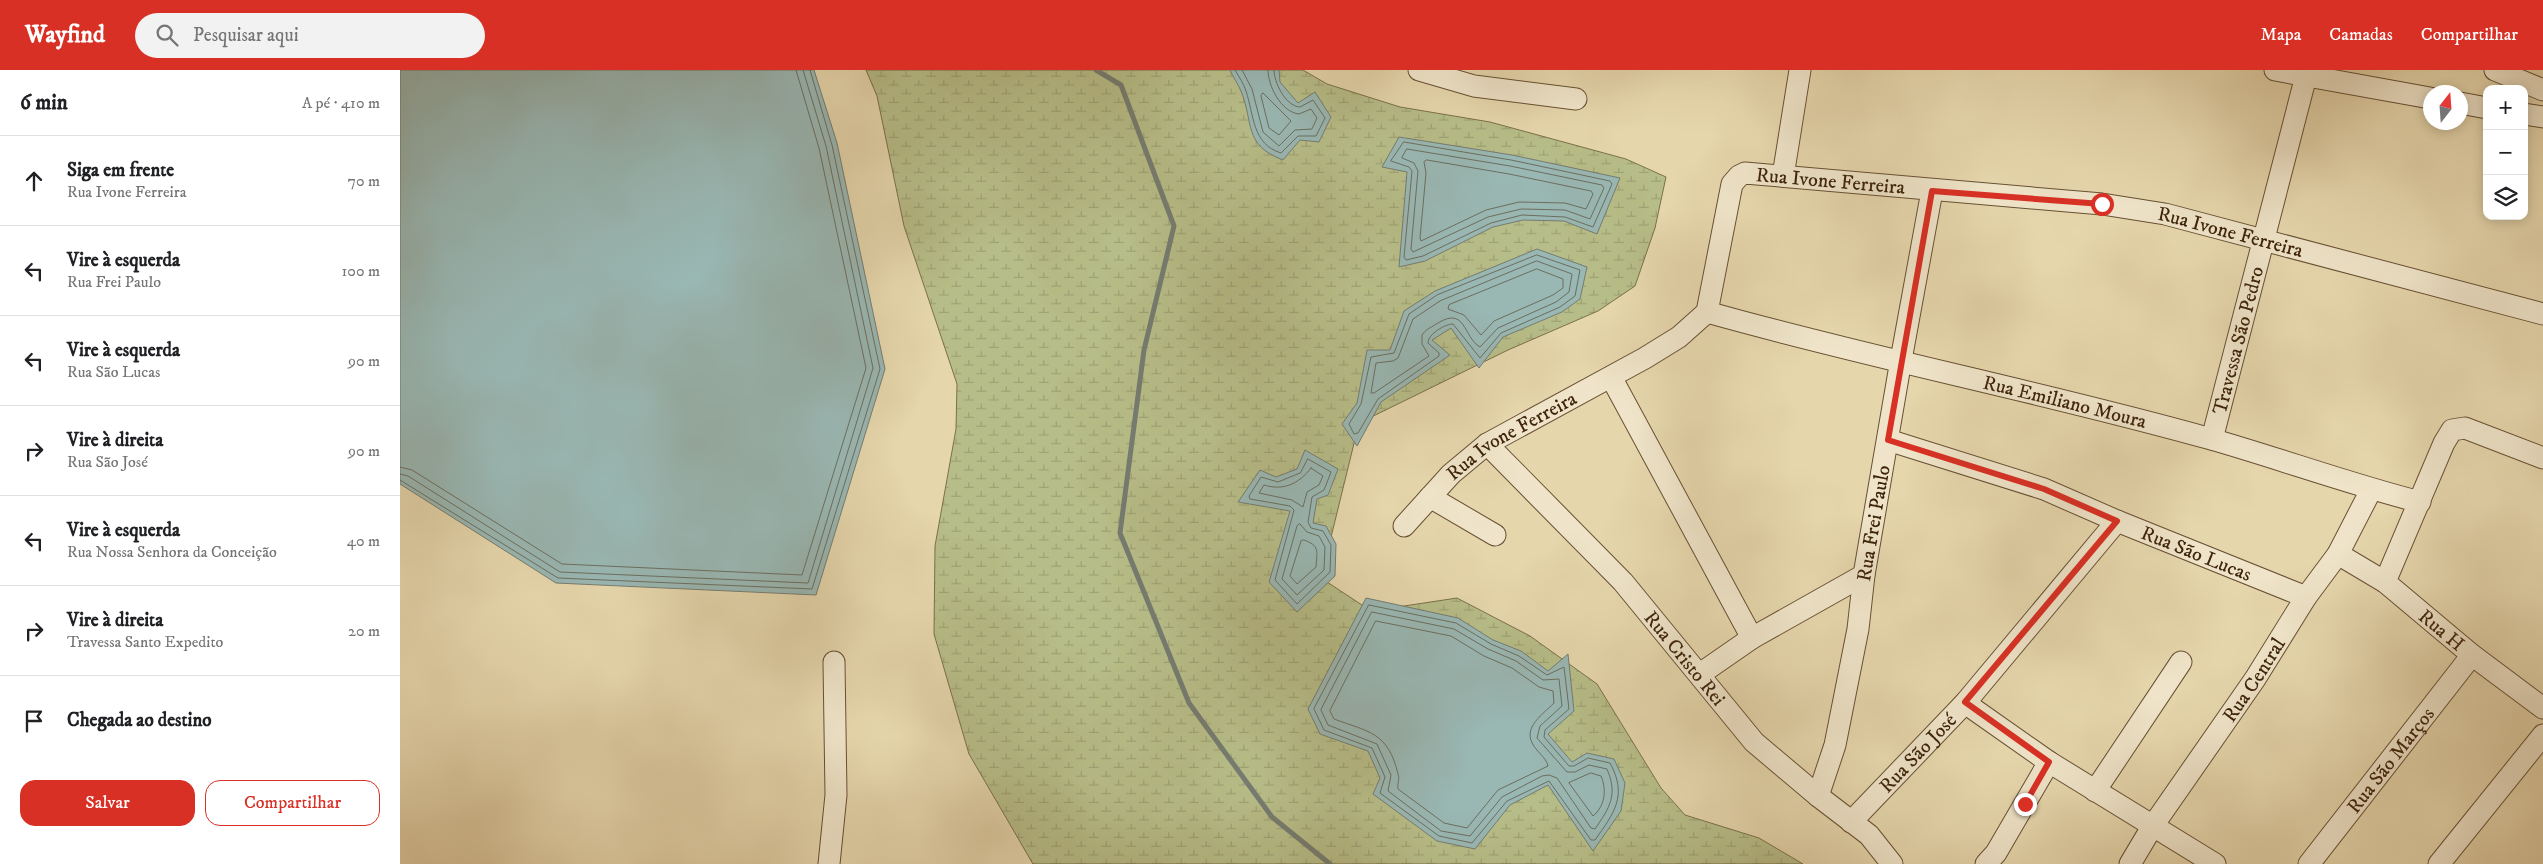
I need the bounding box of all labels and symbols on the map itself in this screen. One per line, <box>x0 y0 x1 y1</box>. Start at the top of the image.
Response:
north arrow <box>2423 85 2468 130</box>
street label: Rua Ivone Ferreira <box>1755 163 1906 201</box>
route start <box>2091 193 2114 216</box>
street label: Rua Ivone Ferreira <box>2156 202 2306 264</box>
street label: Travessa São Pedro <box>2208 264 2270 417</box>
street label: Rua Emiliano Moura <box>1980 371 2150 435</box>
street label: Rua Ivone Ferreira <box>1442 386 1582 487</box>
street label: Rua Frei Paulo <box>1852 463 1897 584</box>
street label: Rua São Lucas <box>2137 521 2255 588</box>
street label: Rua H <box>2413 604 2469 657</box>
street label: Rua Cristo Rei <box>1638 606 1730 712</box>
street label: Rua Central <box>2218 634 2292 728</box>
street label: Rua São Marços <box>2342 702 2441 819</box>
street label: Rua São José <box>1874 708 1963 799</box>
route end <box>2014 793 2037 816</box>

